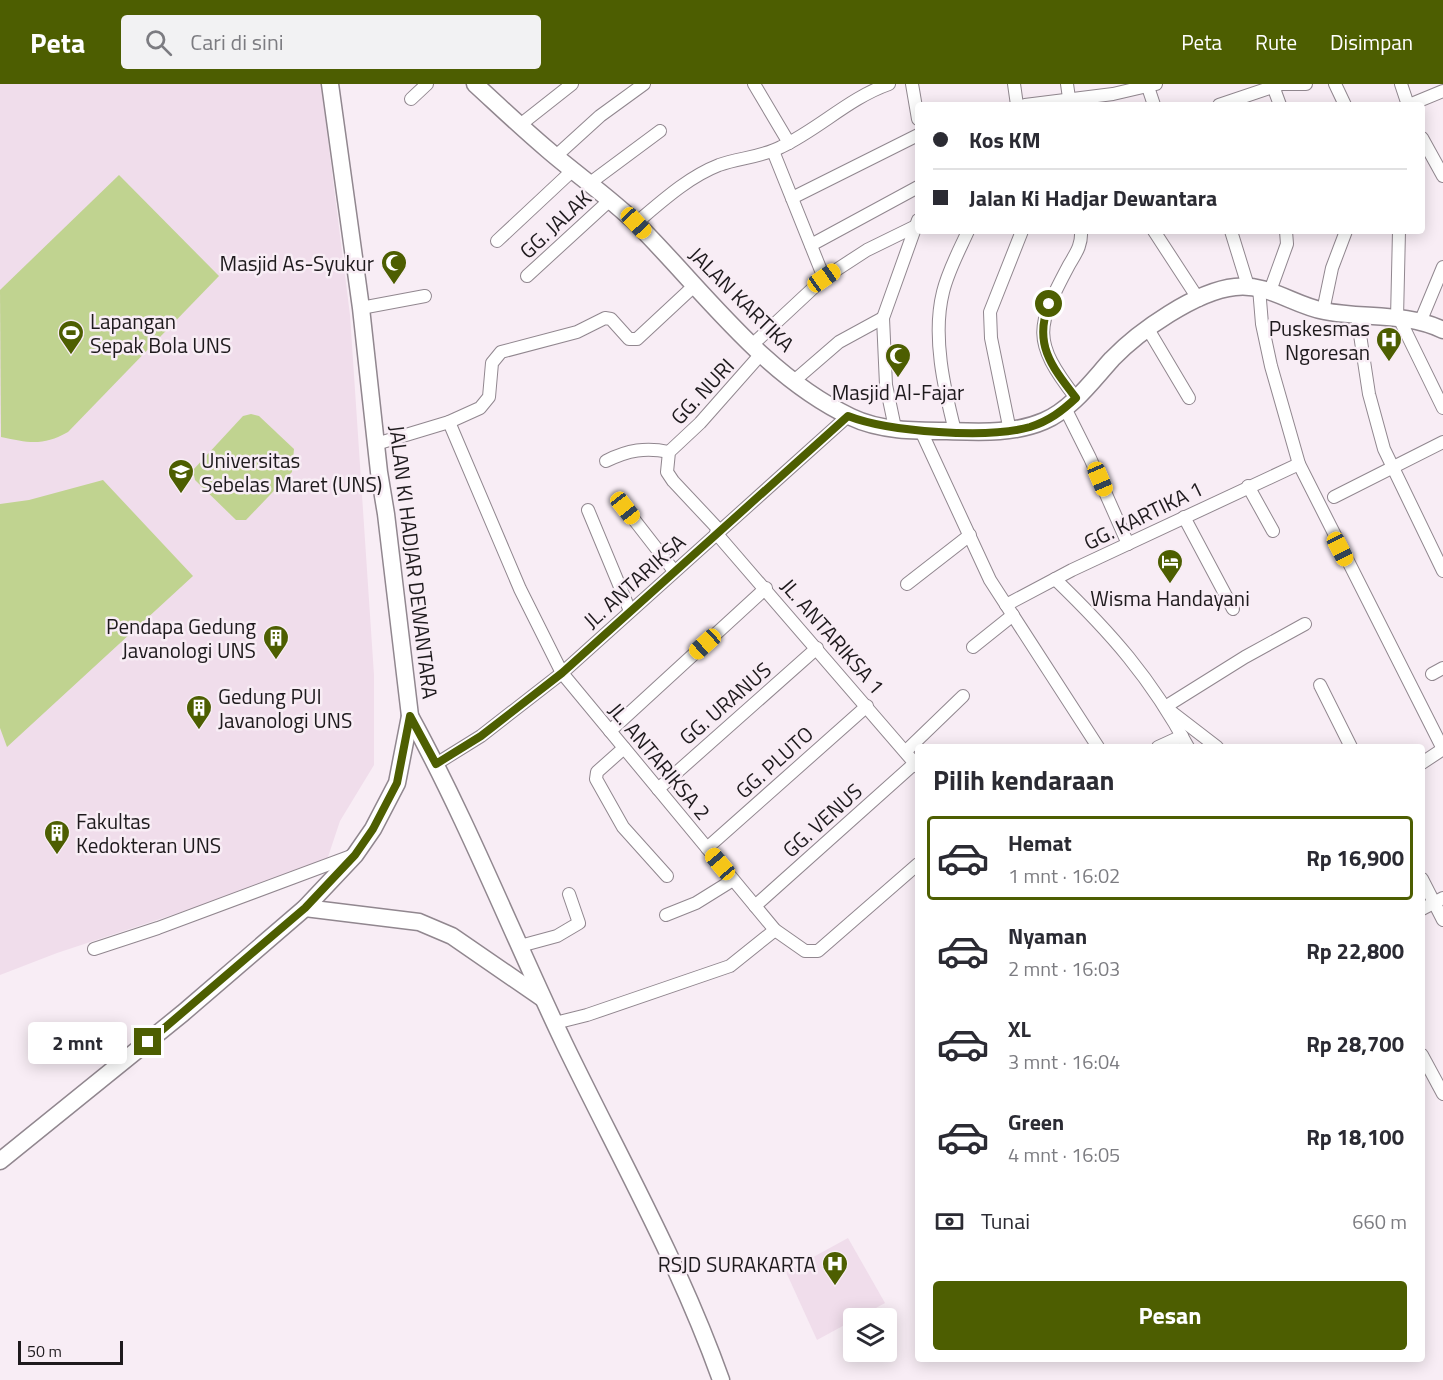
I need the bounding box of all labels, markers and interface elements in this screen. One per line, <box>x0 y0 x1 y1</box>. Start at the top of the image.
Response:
search box <box>121 15 541 69</box>
text: Peta <box>30 21 85 64</box>
text: Cari di sini <box>190 25 284 59</box>
icon: search <box>142 26 175 59</box>
text: Peta <box>1181 26 1222 58</box>
text: Rute <box>1255 26 1297 58</box>
text: Disimpan <box>1330 26 1413 58</box>
text: Kos KM <box>969 123 1041 157</box>
text: Jalan Ki Hadjar Dewantara <box>969 181 1217 215</box>
street label: GG. JALAK <box>512 182 598 266</box>
car <box>617 204 655 242</box>
street label: JALAN KARTIKA <box>682 239 802 359</box>
place label: Masjid As-Syukur <box>220 247 374 279</box>
mosque icon: Masjid As-Syukur <box>379 248 409 286</box>
car <box>804 260 844 296</box>
route start <box>1035 290 1062 317</box>
place label: Lapangan Sepak Bola UNS <box>90 305 231 361</box>
place label: Puskesmas Ngoresan <box>1269 312 1370 368</box>
sports icon: Lapangan Sepak Bola UNS <box>56 318 86 356</box>
hospital icon: Puskesmas Ngoresan <box>1374 325 1404 363</box>
mosque icon: Masjid Al-Fajar <box>883 341 913 379</box>
street label: GG. NURI <box>663 351 741 431</box>
place label: Masjid Al-Fajar <box>832 376 964 408</box>
street label: JALAN KI HADJAR DEWANTARA <box>381 423 447 701</box>
place label: Universitas Sebelas Maret (UNS) <box>201 444 382 500</box>
school or university icon: Universitas Sebelas Maret (UNS) <box>166 457 196 495</box>
car <box>1085 459 1115 499</box>
street label: GG. KARTIKA 1 <box>1078 472 1208 558</box>
car <box>607 488 643 528</box>
street label: JL. ANTARIKSA <box>576 526 693 636</box>
car <box>1324 529 1356 569</box>
hotel icon: Wisma Handayani <box>1155 547 1185 585</box>
street label: JL. ANTARIKSA 1 <box>773 571 893 701</box>
place label: Wisma Handayani <box>1090 582 1250 614</box>
place label: Pendapa Gedung Javanologi UNS <box>106 610 256 666</box>
building icon: Pendapa Gedung Javanologi UNS <box>261 623 291 661</box>
car <box>686 625 724 663</box>
street label: GG. URANUS <box>672 654 778 752</box>
place label: Gedung PUI Javanologi UNS <box>218 680 352 736</box>
building icon: Gedung PUI Javanologi UNS <box>184 693 214 731</box>
street label: JL. ANTARIKSA 2 <box>601 695 719 827</box>
street label: GG. PLUTO <box>728 718 820 806</box>
text: Pilih kendaraan <box>933 759 1115 800</box>
street label: GG. VENUS <box>775 775 869 865</box>
place label: Fakultas Kedokteran UNS <box>76 805 221 861</box>
building icon: Fakultas Kedokteran UNS <box>42 818 72 856</box>
text: Hemat <box>1008 826 1072 860</box>
icon: car <box>936 831 990 885</box>
text: Rp 16,900 <box>1306 841 1404 875</box>
car <box>702 844 738 884</box>
text: 1 mnt · 16:02 <box>1008 860 1120 891</box>
text: Nyaman <box>1008 919 1087 953</box>
icon: car <box>936 924 990 978</box>
text: Rp 22,800 <box>1306 934 1404 968</box>
text: 2 mnt · 16:03 <box>1008 953 1120 984</box>
text: XL <box>1008 1012 1031 1046</box>
icon: car <box>936 1017 990 1071</box>
callout: 2 mnt <box>28 1021 127 1063</box>
text: 2 mnt <box>52 1027 103 1058</box>
text: Rp 28,700 <box>1306 1027 1404 1061</box>
route end <box>134 1028 161 1055</box>
text: 3 mnt · 16:04 <box>1008 1046 1120 1077</box>
text: Green <box>1008 1105 1064 1139</box>
icon: car <box>936 1110 990 1164</box>
text: Rp 18,100 <box>1306 1120 1404 1154</box>
text: 4 mnt · 16:05 <box>1008 1139 1120 1170</box>
text: Tunai <box>981 1204 1030 1238</box>
icon: cash <box>933 1205 966 1238</box>
text: 660 m <box>1352 1206 1407 1237</box>
place label: RSJD SURAKARTA <box>658 1248 816 1280</box>
hospital icon: RSJD SURAKARTA <box>820 1249 850 1287</box>
button: Pesan <box>933 1281 1407 1350</box>
map controls <box>843 1308 897 1362</box>
button: layers <box>843 1308 897 1362</box>
scale bar <box>18 1338 123 1366</box>
text: 50 m <box>27 1339 62 1363</box>

